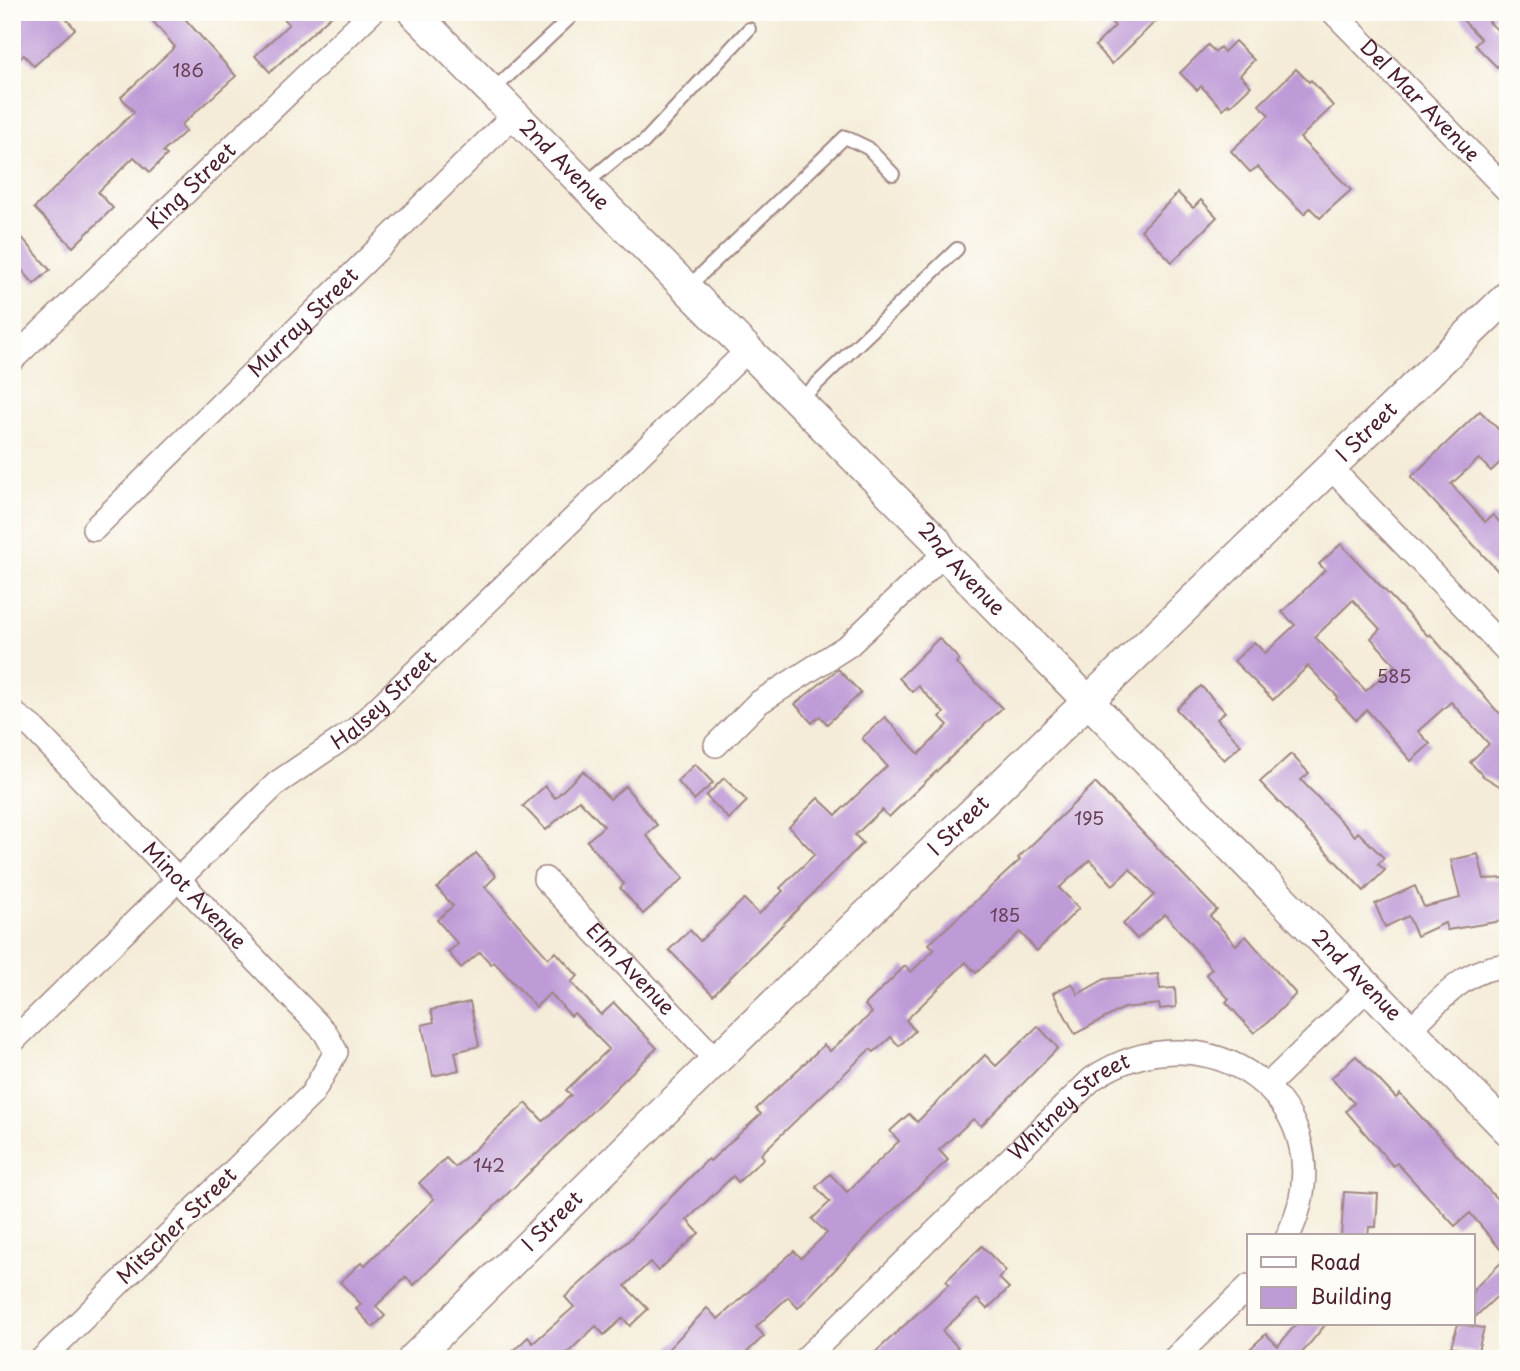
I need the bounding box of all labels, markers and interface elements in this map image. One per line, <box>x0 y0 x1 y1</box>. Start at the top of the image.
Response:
street label: Del Mar Avenue <box>1354 31 1489 168</box>
house number: 186 <box>172 56 204 83</box>
street label: 2nd Avenue <box>513 110 618 216</box>
street label: King Street <box>138 134 242 236</box>
street label: Murray Street <box>239 259 365 383</box>
street label: I Street <box>1327 393 1404 468</box>
street label: 2nd Avenue <box>912 513 1014 622</box>
street label: Halsey Street <box>323 642 443 756</box>
house number: 585 <box>1377 662 1411 689</box>
street label: I Street <box>919 787 996 862</box>
house number: 195 <box>1074 804 1104 831</box>
street label: Minot Avenue <box>136 833 255 956</box>
house number: 185 <box>990 901 1020 928</box>
street label: Elm Avenue <box>580 914 683 1021</box>
street label: 2nd Avenue <box>1306 921 1410 1027</box>
street label: Whitney Street <box>1000 1043 1134 1167</box>
house number: 142 <box>473 1151 505 1178</box>
street label: Mitscher Street <box>108 1159 243 1291</box>
street label: I Street <box>513 1182 589 1258</box>
legend <box>1247 1234 1474 1326</box>
text: Road <box>1310 1245 1361 1277</box>
text: Building <box>1310 1279 1392 1311</box>

